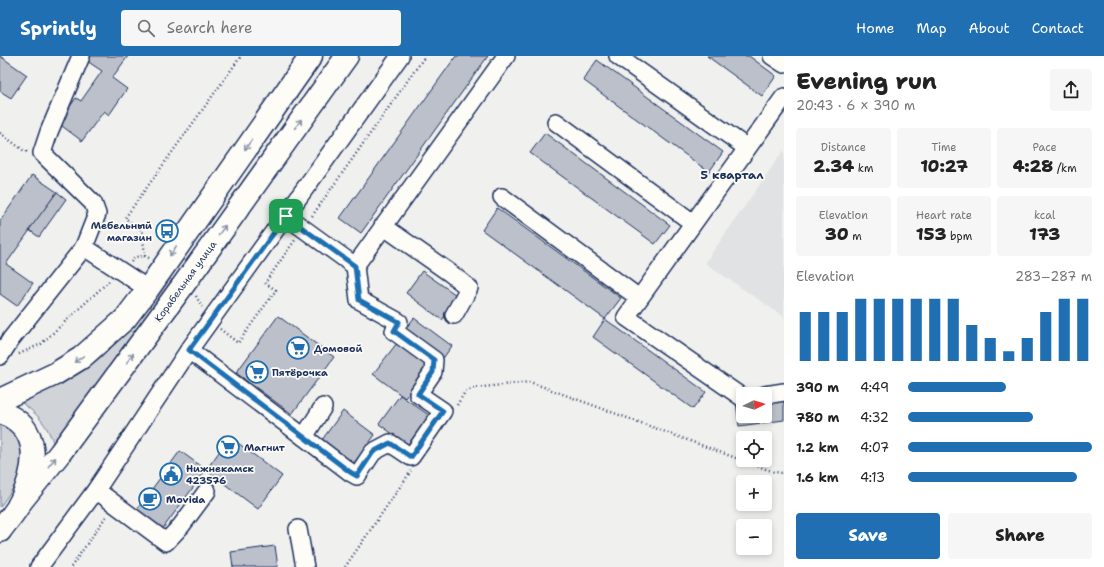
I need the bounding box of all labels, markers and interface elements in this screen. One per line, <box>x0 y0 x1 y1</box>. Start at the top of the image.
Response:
search box <box>121 10 401 46</box>
text: Sprintly <box>20 16 97 41</box>
icon: search <box>135 17 157 39</box>
text: Search here <box>167 18 252 38</box>
text: Home <box>856 19 895 37</box>
text: Map <box>917 19 947 37</box>
text: About <box>969 19 1010 37</box>
text: Contact <box>1032 19 1084 37</box>
text: Evening run <box>796 67 937 96</box>
button: share <box>1050 69 1092 111</box>
text: 20:43 · 6 × 390 m <box>796 97 915 114</box>
one-way arrow <box>294 119 302 130</box>
one-way arrow <box>244 139 252 150</box>
text: Distance <box>821 140 866 155</box>
text: Time <box>931 140 957 155</box>
text: Pace <box>1033 140 1057 155</box>
text: 2.34 <box>813 155 854 177</box>
text: 10:27 <box>920 155 968 177</box>
text: 4:28 <box>1013 155 1053 177</box>
text: km <box>854 161 873 176</box>
text: /km <box>1053 161 1077 176</box>
district label: 5 квартал <box>700 167 764 183</box>
pin <box>269 199 303 233</box>
icon: arrive <box>275 205 297 227</box>
text: Elevation <box>819 208 868 223</box>
text: Heart rate <box>916 208 972 223</box>
text: kcal <box>1034 208 1055 223</box>
bus stop icon: Мебельный магазин <box>154 218 180 244</box>
place label: Мебельный магазин <box>91 219 152 244</box>
text: 30 <box>825 223 849 245</box>
text: 153 <box>916 223 946 245</box>
text: 173 <box>1029 223 1060 245</box>
one-way arrow <box>218 225 226 236</box>
text: m <box>849 229 862 244</box>
text: bpm <box>946 229 972 244</box>
street label: Корабельная улица <box>152 238 220 324</box>
one-way arrow <box>169 246 178 257</box>
text: Elevation <box>796 268 854 285</box>
text: 283–287 m <box>1015 268 1092 285</box>
supermarket icon: Домовой <box>285 335 311 361</box>
place label: Домовой <box>314 342 362 355</box>
one-way arrow <box>125 353 134 364</box>
one-way arrow <box>74 355 85 363</box>
supermarket icon: Пятёрочка <box>244 359 270 385</box>
place label: Пятёрочка <box>272 366 328 379</box>
text: 390 m <box>796 379 839 396</box>
text: 4:49 <box>860 379 889 396</box>
north arrow <box>736 387 772 423</box>
map controls <box>736 387 772 555</box>
text: 780 m <box>796 409 839 426</box>
text: 4:32 <box>860 409 889 426</box>
button: locate <box>736 431 772 467</box>
supermarket icon: Магнит <box>215 434 241 460</box>
text: 1.2 km <box>796 439 839 456</box>
text: 4:07 <box>860 439 889 456</box>
place label: Магнит <box>244 441 285 454</box>
one-way arrow <box>48 457 57 468</box>
public building icon: Нижнекамск 423576 <box>158 461 184 487</box>
place label: Нижнекамск 423576 <box>186 462 255 487</box>
text: 1.6 km <box>796 469 839 486</box>
text: 4:13 <box>860 469 885 486</box>
button: + <box>736 475 772 511</box>
cafe icon: Movida <box>137 486 163 512</box>
place label: Movida <box>166 493 206 506</box>
button: Save <box>796 513 940 559</box>
button: Share <box>948 513 1092 559</box>
button: − <box>736 519 772 555</box>

